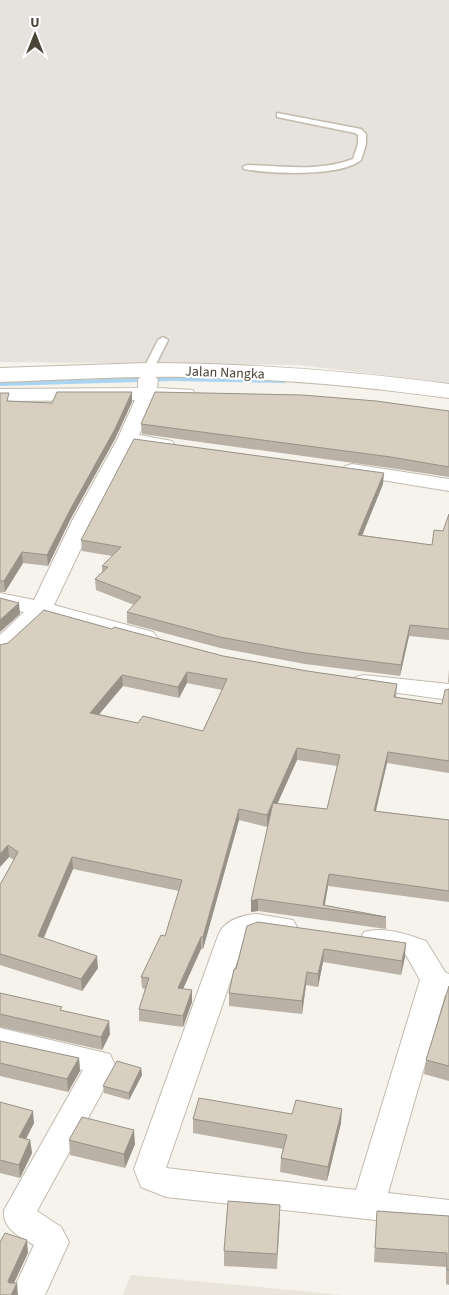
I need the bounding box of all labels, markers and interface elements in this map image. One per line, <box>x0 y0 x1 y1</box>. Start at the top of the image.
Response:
north arrow <box>10 10 60 60</box>
text: U <box>30 13 40 33</box>
street label: Jalan Nangka <box>185 362 265 384</box>

